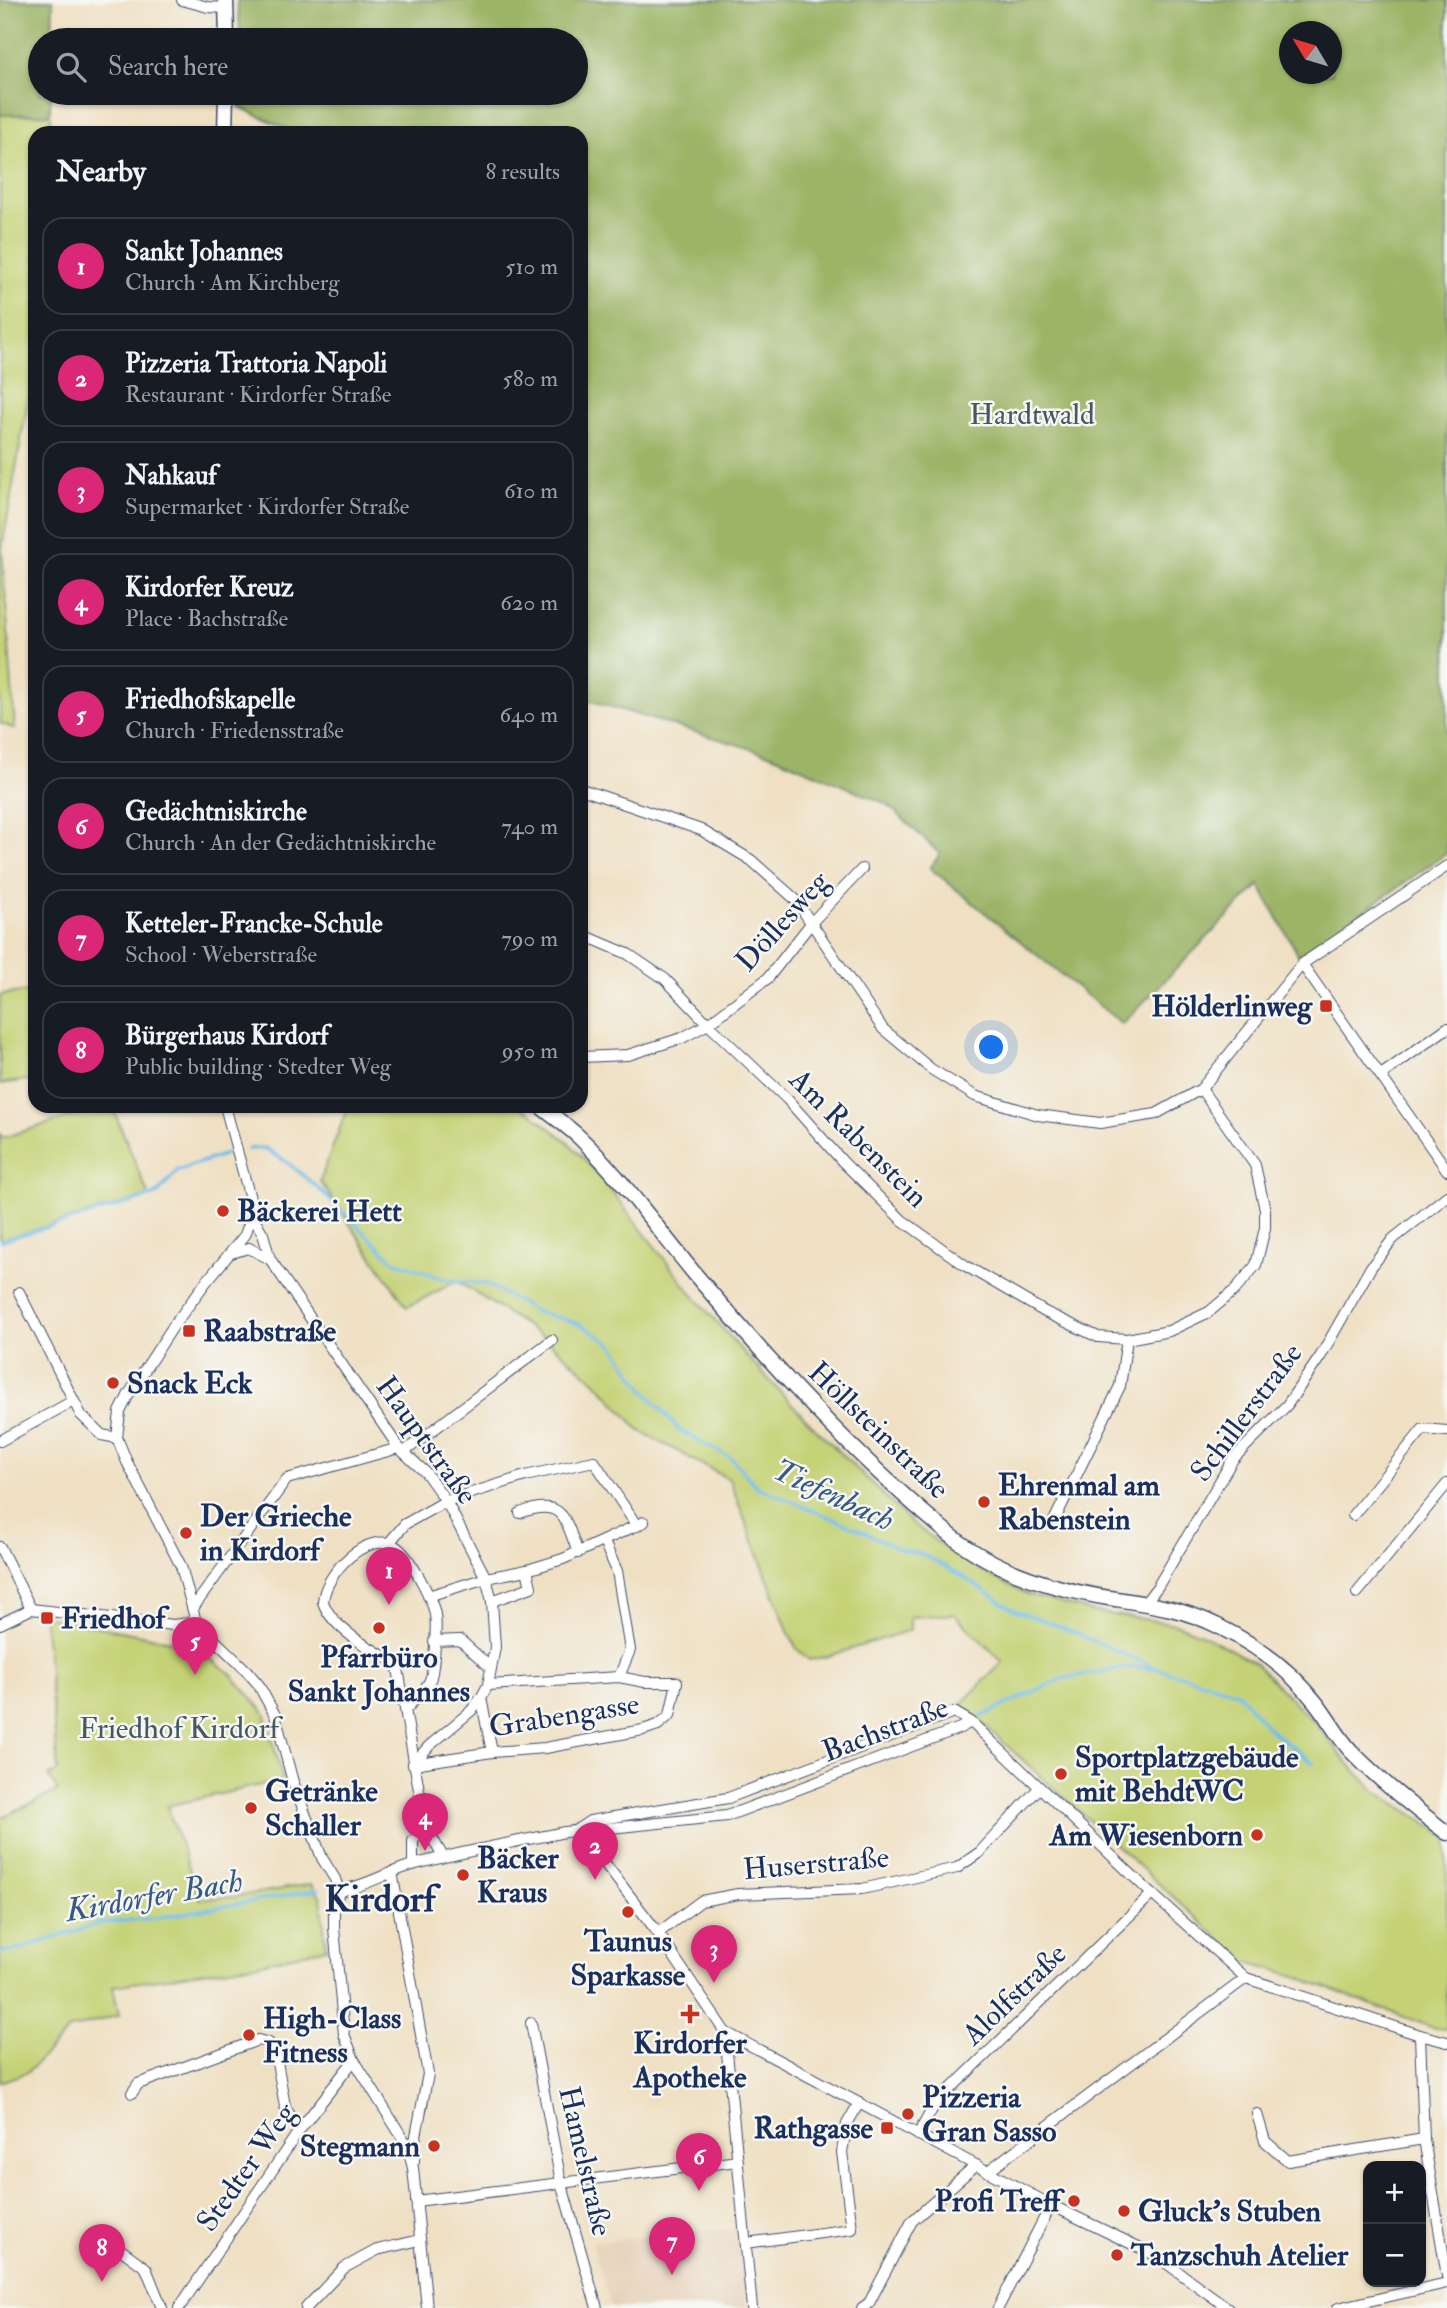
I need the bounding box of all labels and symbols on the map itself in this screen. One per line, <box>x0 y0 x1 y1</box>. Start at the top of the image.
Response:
north arrow <box>1279 21 1342 84</box>
park label: Hardtwald <box>969 396 1095 433</box>
street label: Döllesweg <box>728 863 838 979</box>
place label: Hölderlinweg <box>1151 988 1313 1025</box>
marker: Hölderlinweg <box>1318 998 1334 1014</box>
your location <box>974 1030 1008 1064</box>
street label: Am Rabenstein <box>781 1061 936 1215</box>
place label: Bäckerei Hett <box>237 1193 402 1230</box>
marker: Bäckerei Hett <box>215 1203 231 1219</box>
place label: Raabstraße <box>203 1313 337 1350</box>
marker: Raabstraße <box>181 1323 197 1339</box>
street label: Schillerstraße <box>1182 1336 1310 1489</box>
street label: Höllsteinstraße <box>800 1354 957 1507</box>
place label: Snack Eck <box>127 1365 253 1402</box>
street label: Hauptstraße <box>368 1369 486 1512</box>
marker: Snack Eck <box>105 1375 121 1391</box>
water label: Tiefenbach <box>767 1450 900 1540</box>
place label: Ehrenmal am Rabenstein <box>998 1467 1160 1538</box>
marker: Ehrenmal am Rabenstein <box>976 1494 992 1510</box>
place label: Der Grieche in Kirdorf <box>199 1498 352 1569</box>
marker: Der Grieche in Kirdorf <box>178 1525 194 1541</box>
pin: 1 <box>366 1547 412 1605</box>
place label: Friedhof <box>61 1600 171 1637</box>
marker: Friedhof <box>39 1610 55 1626</box>
pin: 5 <box>172 1617 218 1675</box>
marker: Pfarrbüro Sankt Johannes <box>371 1620 387 1636</box>
place label: Pfarrbüro Sankt Johannes <box>288 1639 470 1710</box>
street label: Grabengasse <box>486 1685 642 1746</box>
street label: Bachstraße <box>817 1689 953 1770</box>
park label: Friedhof Kirdorf <box>79 1710 284 1747</box>
place label: Sportplatzgebäude mit BehdtWC <box>1075 1739 1299 1810</box>
marker: Sportplatzgebäude mit BehdtWC <box>1053 1766 1069 1782</box>
place label: Getränke Schaller <box>265 1773 378 1844</box>
pin: 4 <box>402 1793 448 1851</box>
marker: Getränke Schaller <box>243 1800 259 1816</box>
place label: Am Wiesenborn <box>1047 1817 1244 1854</box>
pin: 2 <box>572 1822 618 1880</box>
marker: Am Wiesenborn <box>1249 1827 1265 1843</box>
street label: Huserstraße <box>742 1839 890 1888</box>
place label: Bäcker Kraus <box>477 1840 560 1911</box>
water label: Kirdorfer Bach <box>61 1861 246 1932</box>
marker: Bäcker Kraus <box>455 1867 471 1883</box>
district label: Kirdorf <box>324 1876 442 1923</box>
marker: Taunus Sparkasse <box>620 1904 636 1920</box>
place label: Taunus Sparkasse <box>571 1923 686 1994</box>
pin: 3 <box>691 1925 737 1983</box>
street label: Alolfstraße <box>954 1936 1074 2054</box>
place label: High-Class Fitness <box>263 2000 401 2071</box>
marker: Kirdorfer Apotheke <box>682 2006 698 2022</box>
place label: Kirdorfer Apotheke <box>631 2025 748 2096</box>
marker: High-Class Fitness <box>241 2027 257 2043</box>
place label: Pizzeria Gran Sasso <box>922 2079 1057 2150</box>
street label: Hamelstraße <box>550 2083 621 2240</box>
street label: Stedter Weg <box>189 2095 305 2239</box>
marker: Pizzeria Gran Sasso <box>900 2106 916 2122</box>
place label: Rathgasse <box>754 2110 873 2147</box>
marker: Rathgasse <box>879 2120 895 2136</box>
place label: Stegmann <box>300 2128 421 2165</box>
pin: 6 <box>676 2133 722 2191</box>
marker: Stegmann <box>426 2138 442 2154</box>
place label: Profi Treff <box>935 2183 1065 2220</box>
marker: Profi Treff <box>1066 2193 1082 2209</box>
place label: Gluck's Stuben <box>1138 2193 1322 2230</box>
marker: Gluck's Stuben <box>1116 2203 1132 2219</box>
pin: 7 <box>649 2217 695 2275</box>
pin: 8 <box>79 2224 125 2282</box>
place label: Tanzschuh Atelier <box>1130 2237 1349 2274</box>
marker: Tanzschuh Atelier <box>1109 2247 1125 2263</box>

